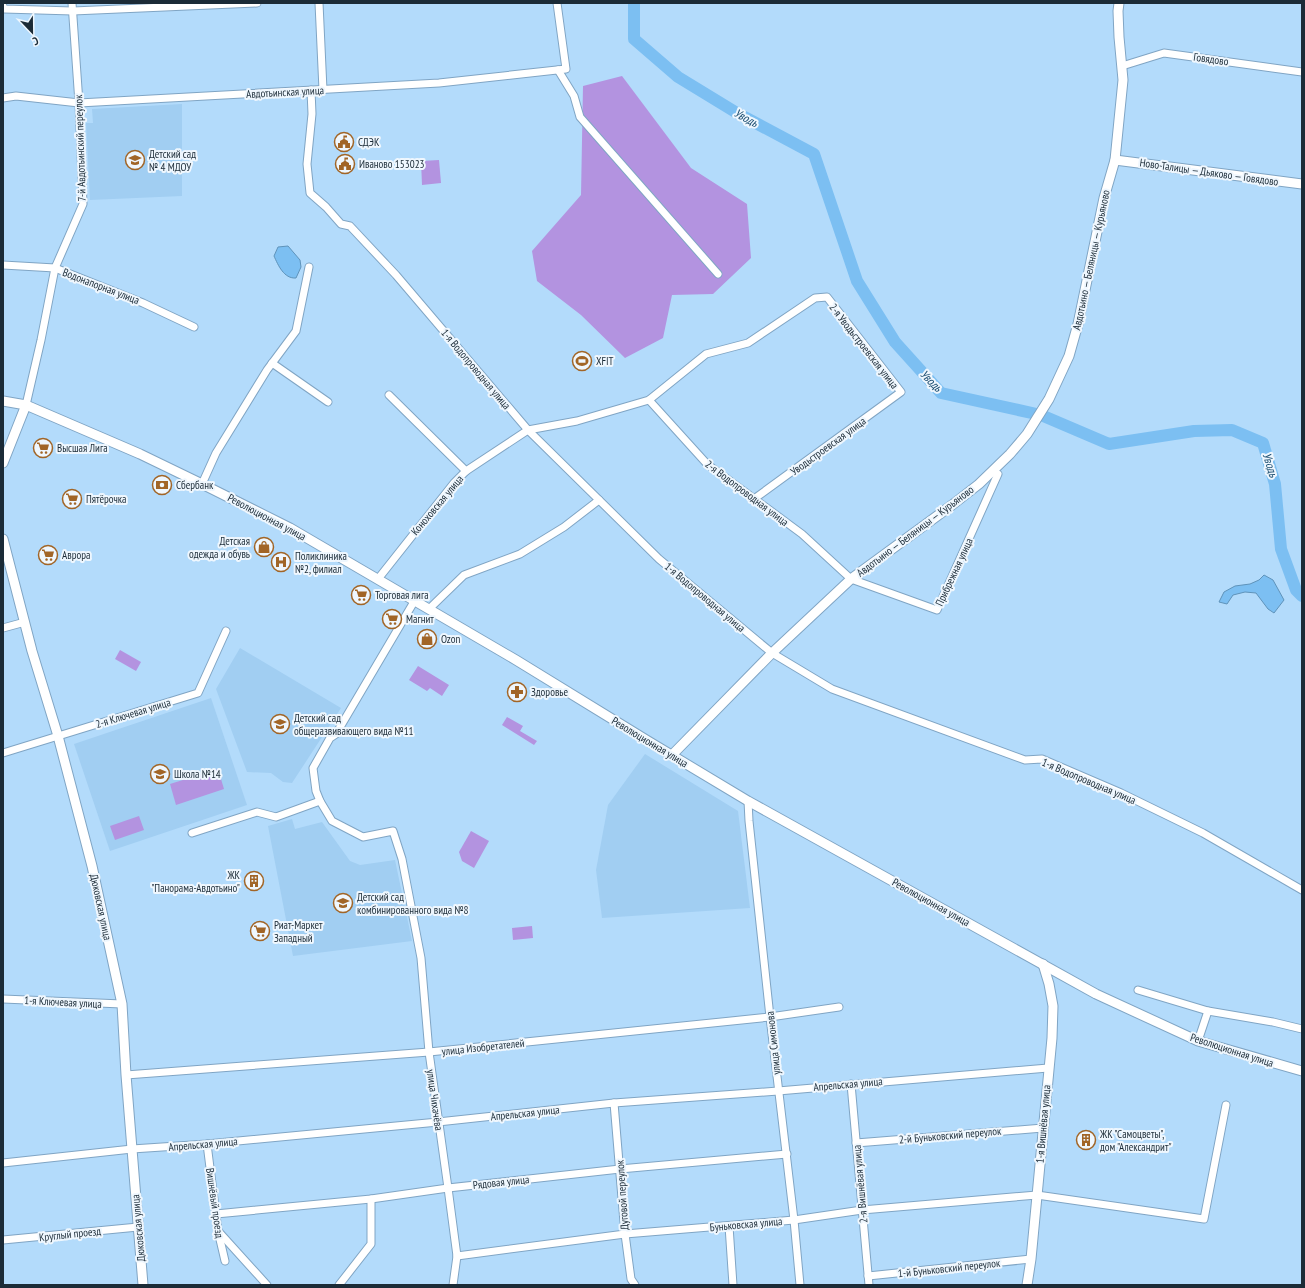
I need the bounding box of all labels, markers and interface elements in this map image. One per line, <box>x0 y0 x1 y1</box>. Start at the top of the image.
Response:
north arrow <box>12 12 52 52</box>
text: С <box>31 34 41 49</box>
street label: Говядово <box>1193 50 1230 68</box>
street label: Авдотьинская улица <box>246 83 324 101</box>
street label: 7-й Авдотьинский переулок <box>71 94 89 202</box>
water label: Уводь <box>732 105 761 130</box>
public building icon: СДЭК <box>333 131 355 153</box>
place label: СДЭК <box>358 135 380 149</box>
place label: Детский сад № 4 МДОУ <box>149 147 196 174</box>
school or university icon: Детский сад № 4 МДОУ <box>124 149 146 171</box>
public building icon: Иваново 153023 <box>334 153 356 175</box>
street label: Ново-Талицы — Дьяково — Говядово <box>1139 155 1280 189</box>
place label: Иваново 153023 <box>359 157 425 171</box>
street label: Авдотьино — Беляницы — Курьяново <box>1069 188 1113 331</box>
street label: Водонапорная улица <box>61 265 141 307</box>
street label: 2-я Уводьстроевская улица <box>826 300 902 392</box>
street label: 1-я Водопроводная улица <box>438 326 514 412</box>
sports icon: XFIT <box>571 350 593 372</box>
place label: XFIT <box>596 354 614 368</box>
water label: Уводь <box>917 367 946 395</box>
street label: Уводьстроевская улица <box>787 414 869 478</box>
supermarket icon: Высшая Лига <box>32 437 54 459</box>
place label: Высшая Лига <box>57 441 108 455</box>
water label: Уводь <box>1260 451 1281 479</box>
street label: 2-я Водопроводная улица <box>703 457 791 529</box>
street label: Коноховская улица <box>408 472 466 538</box>
bank icon: Сбербанк <box>151 474 173 496</box>
place label: Сбербанк <box>176 478 214 492</box>
street label: Авдотьино — Беляницы — Курьяново <box>854 482 977 580</box>
supermarket icon: Пятёрочка <box>61 488 83 510</box>
street label: Революционная улица <box>225 490 309 544</box>
place label: Пятёрочка <box>86 492 127 506</box>
place label: Детская одежда и обувь <box>189 534 250 561</box>
shop icon: Детская одежда и обувь <box>253 536 275 558</box>
street label: Прибрежная улица <box>932 536 976 608</box>
supermarket icon: Аврора <box>37 544 59 566</box>
place label: Аврора <box>62 548 90 562</box>
place label: Поликлиника №2, филиал <box>295 549 347 576</box>
hospital icon: Поликлиника №2, филиал <box>270 551 292 573</box>
street label: 1-я Водопроводная улица <box>662 559 748 635</box>
supermarket icon: Торговая лига <box>350 584 372 606</box>
place label: Торговая лига <box>375 588 429 602</box>
supermarket icon: Магнит <box>381 608 403 630</box>
place label: Магнит <box>406 612 434 626</box>
shop icon: Ozon <box>416 628 438 650</box>
place label: Ozon <box>441 632 460 646</box>
pharmacy icon: Здоровье <box>506 681 528 703</box>
place label: Здоровье <box>531 685 568 699</box>
street label: 2-я Ключевая улица <box>94 695 172 731</box>
place label: Детский сад общеразвивающего вида №11 <box>294 711 414 738</box>
school or university icon: Детский сад общеразвивающего вида №11 <box>269 713 291 735</box>
street label: Революционная улица <box>609 714 691 770</box>
street label: 1-я Водопроводная улица <box>1040 755 1138 807</box>
school or university icon: Школа №14 <box>149 763 171 785</box>
place label: Школа №14 <box>174 767 221 781</box>
place label: ЖК "Панорама-Авдотьино" <box>151 868 241 895</box>
building icon: ЖК "Панорама-Авдотьино" <box>243 870 265 892</box>
street label: Дюковская улица <box>87 873 115 941</box>
street label: Революционная улица <box>890 875 972 929</box>
place label: Детский сад комбинированного вида №8 <box>357 890 469 917</box>
school or university icon: Детский сад комбинированного вида №8 <box>332 892 354 914</box>
place label: Риат-Маркет Западный <box>274 918 323 945</box>
supermarket icon: Риат-Маркет Западный <box>249 920 271 942</box>
street label: 1-я Ключевая улица <box>24 993 102 1011</box>
street label: улица Симонова <box>763 1011 783 1075</box>
street label: Революционная улица <box>1189 1030 1275 1070</box>
street label: улица Изобретателей <box>441 1036 525 1058</box>
street label: улица Чихачёва <box>424 1068 446 1132</box>
street label: Апрельская улица <box>813 1074 883 1094</box>
street label: 1-я Вишнёвая улица <box>1033 1084 1053 1164</box>
street label: Апрельская улица <box>490 1102 560 1124</box>
street label: 2-й Буньковский переулок <box>898 1123 1003 1146</box>
place label: ЖК "Самоцветы", дом "Александрит" <box>1099 1127 1172 1154</box>
building icon: ЖК "Самоцветы", дом "Александрит" <box>1075 1129 1097 1151</box>
street label: Апрельская улица <box>168 1134 238 1154</box>
street label: 2-я Вишнёвая улица <box>850 1144 870 1224</box>
street label: Дуговой переулок <box>613 1159 631 1230</box>
street label: Вишнёвый проезд <box>203 1167 227 1239</box>
street label: Рядовая улица <box>472 1172 530 1192</box>
street label: Дюковская улица <box>128 1194 148 1262</box>
street label: Буньковская улица <box>709 1214 783 1234</box>
street label: Круглый проезд <box>38 1224 102 1244</box>
street label: 1-й Буньковский переулок <box>897 1256 1002 1280</box>

